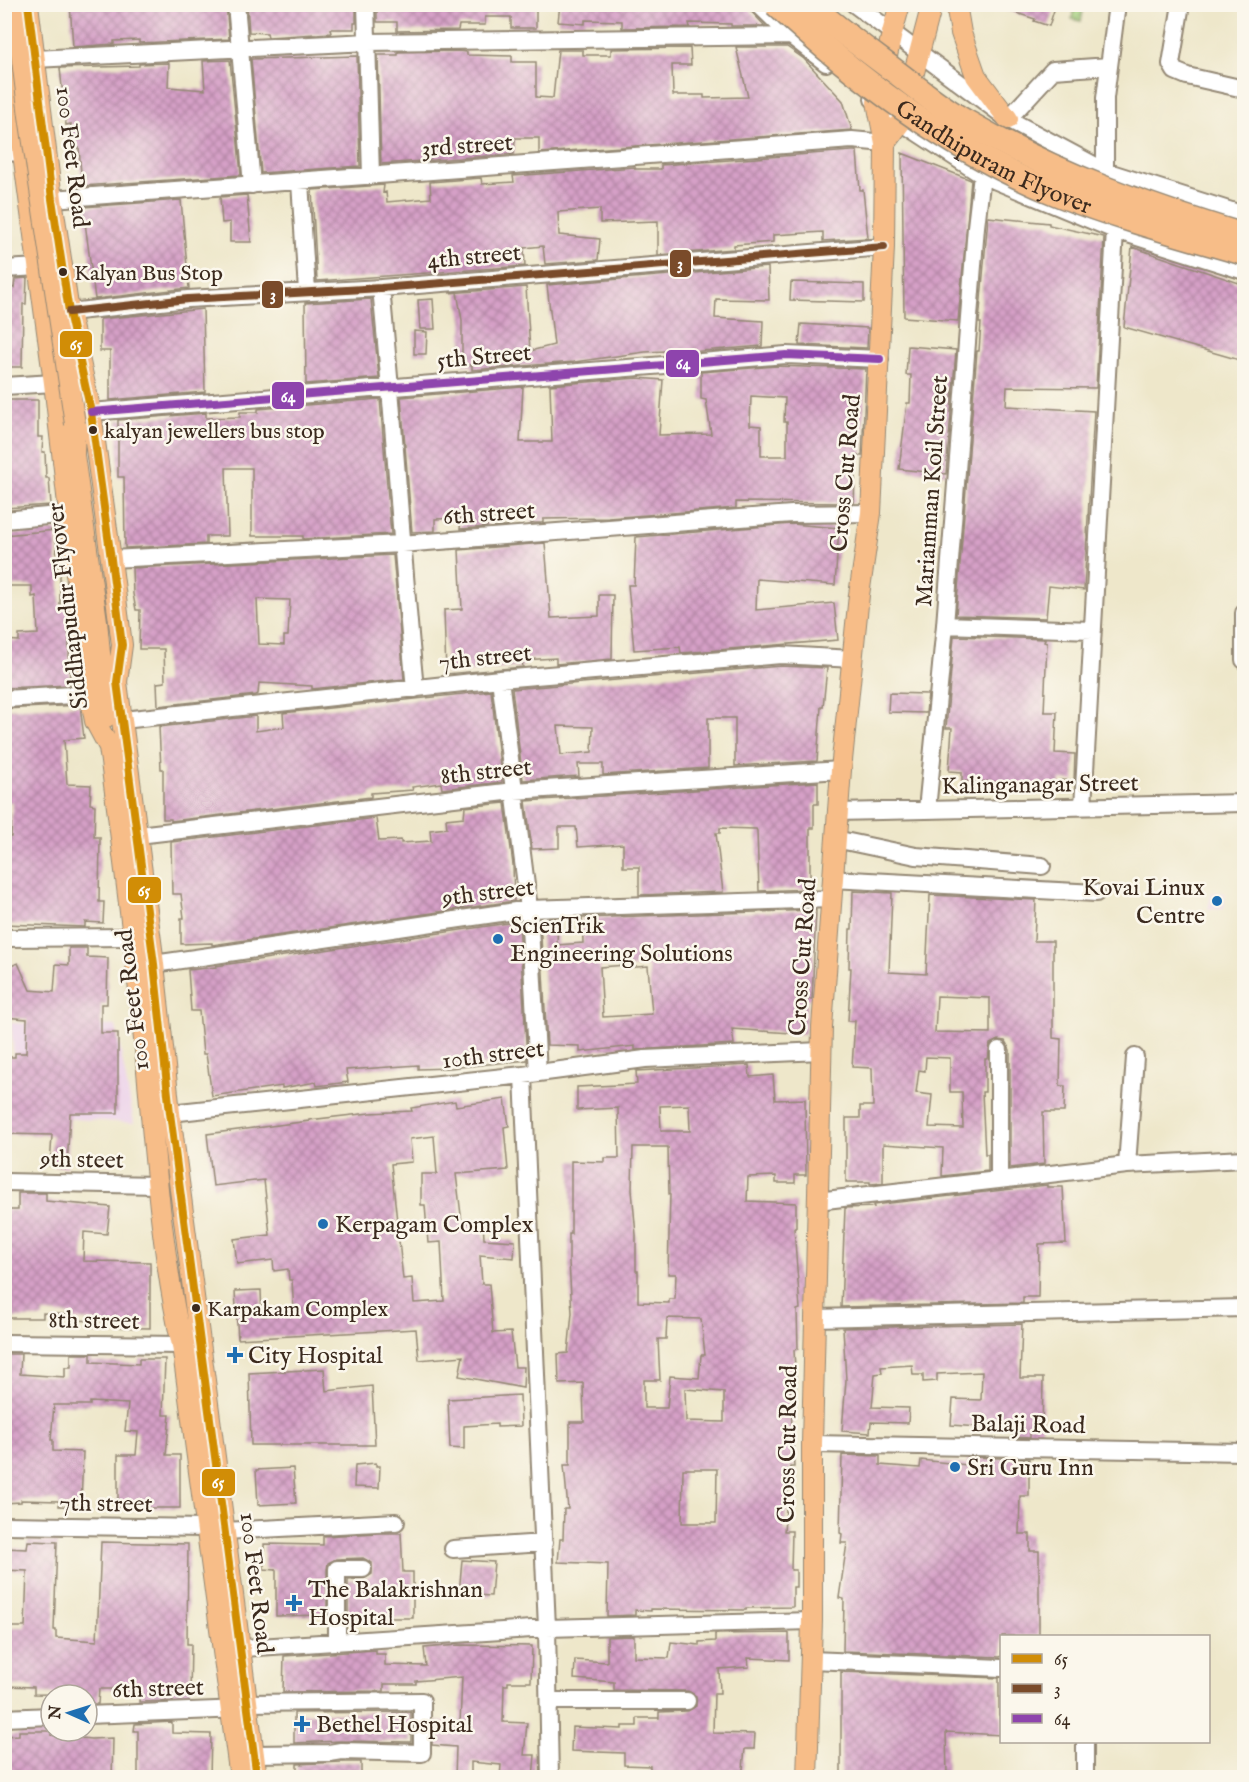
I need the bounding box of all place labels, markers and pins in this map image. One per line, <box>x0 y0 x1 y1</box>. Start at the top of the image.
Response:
place label: Kalyan Bus Stop <box>74 260 223 288</box>
marker: Kalyan Bus Stop <box>57 266 69 278</box>
place label: kalyan jewellers bus stop <box>104 418 325 446</box>
marker: kalyan jewellers bus stop <box>87 424 99 436</box>
place label: Kovai Linux Centre <box>1082 873 1205 932</box>
marker: Kovai Linux Centre <box>1210 894 1224 908</box>
place label: ScienTrik Engineering Solutions <box>510 911 733 970</box>
marker: ScienTrik Engineering Solutions <box>491 932 505 946</box>
place label: Kerpagam Complex <box>335 1210 534 1241</box>
marker: Kerpagam Complex <box>316 1217 330 1231</box>
place label: Karpakam Complex <box>207 1296 388 1324</box>
marker: Karpakam Complex <box>190 1302 202 1314</box>
place label: City Hospital <box>248 1341 383 1372</box>
marker: City Hospital <box>226 1346 244 1364</box>
place label: Sri Guru Inn <box>967 1453 1094 1484</box>
marker: Sri Guru Inn <box>948 1460 962 1474</box>
place label: The Balakrishnan Hospital <box>308 1575 483 1634</box>
marker: The Balakrishnan Hospital <box>285 1594 303 1612</box>
place label: Bethel Hospital <box>316 1710 473 1741</box>
marker: Bethel Hospital <box>293 1715 311 1733</box>

